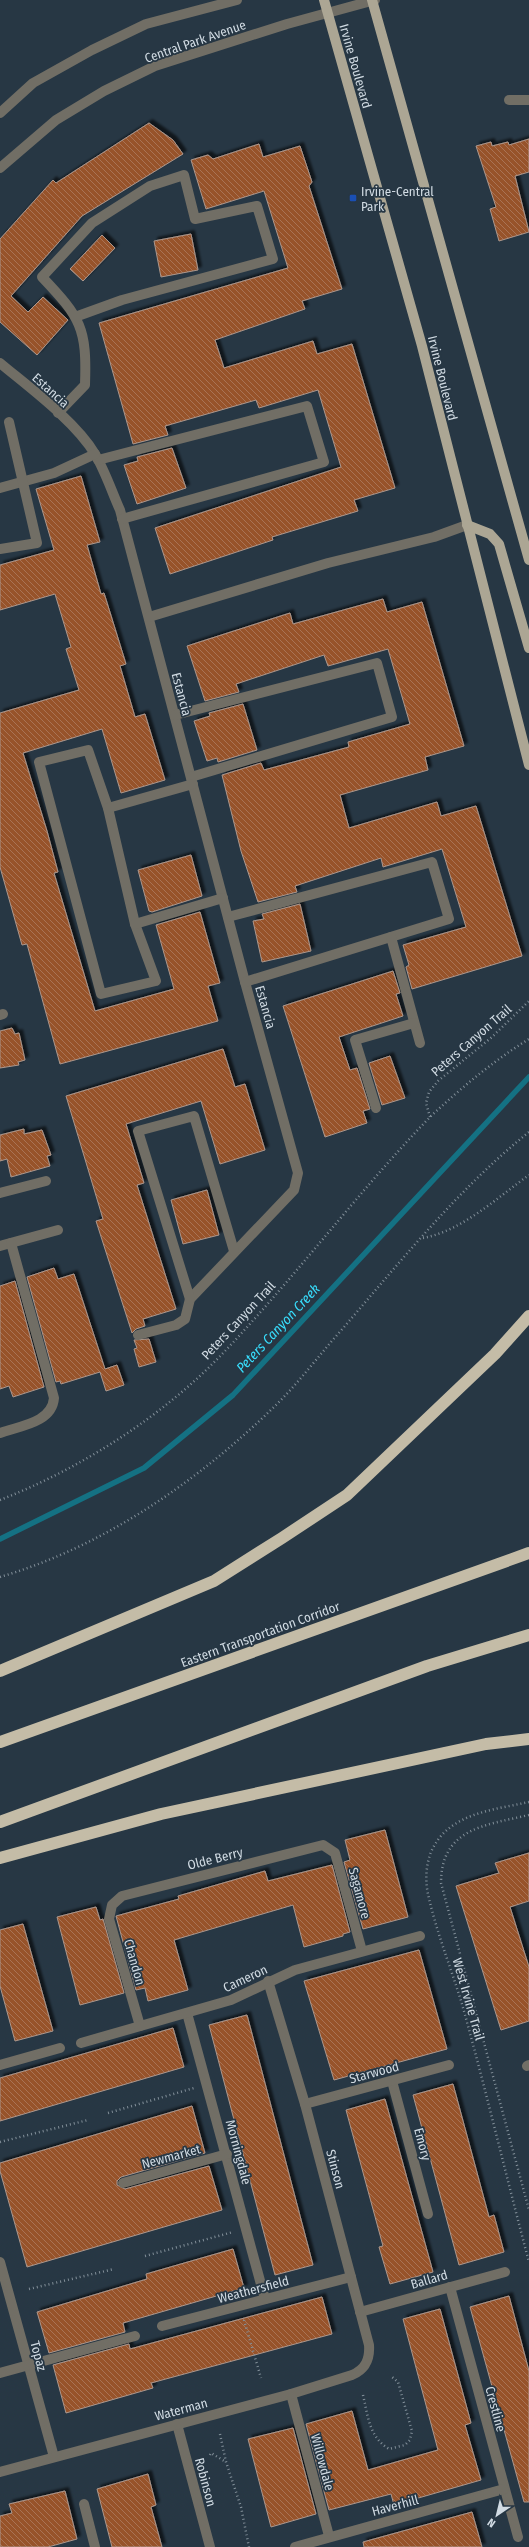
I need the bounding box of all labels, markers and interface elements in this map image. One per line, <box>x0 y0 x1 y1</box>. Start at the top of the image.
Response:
street label: Central Park Avenue <box>143 17 248 66</box>
street label: Irvine Boulevard <box>336 22 375 110</box>
place label: Irvine-Central Park <box>361 184 434 214</box>
marker: Irvine-Central Park <box>348 193 358 203</box>
street label: Irvine Boulevard <box>425 334 460 422</box>
street label: Estancia <box>29 370 72 411</box>
street label: Estancia <box>169 671 194 717</box>
street label: Estancia <box>252 984 279 1030</box>
street label: Peters Canyon Trail <box>428 1001 515 1079</box>
street label: Peters Canyon Trail <box>198 1278 279 1362</box>
water label: Peters Canyon Creek <box>233 1280 324 1376</box>
street label: Eastern Transportation Corridor <box>179 1599 342 1670</box>
street label: Olde Berry <box>186 1844 244 1873</box>
street label: Sagamore <box>345 1866 374 1920</box>
street label: Chandon <box>121 1937 148 1987</box>
street label: West Irvine Trail <box>450 1956 488 2043</box>
street label: Cameron <box>221 1962 270 1995</box>
street label: Starwood <box>348 2059 401 2086</box>
street label: Morningdale <box>223 2118 254 2186</box>
street label: Emory <box>411 2126 434 2162</box>
street label: Newmarket <box>140 2141 203 2172</box>
street label: Stinson <box>323 2148 348 2190</box>
street label: Ballard <box>409 2267 449 2292</box>
street label: Weathersfield <box>216 2273 290 2306</box>
street label: Topaz <box>27 2339 50 2373</box>
street label: Crestline <box>482 2385 509 2434</box>
street label: Waterman <box>153 2395 209 2424</box>
street label: Willowdale <box>308 2432 337 2492</box>
street label: Robinson <box>192 2456 219 2508</box>
street label: Haverhill <box>370 2492 421 2519</box>
north arrow <box>477 2495 517 2535</box>
text: N <box>485 2516 498 2530</box>

